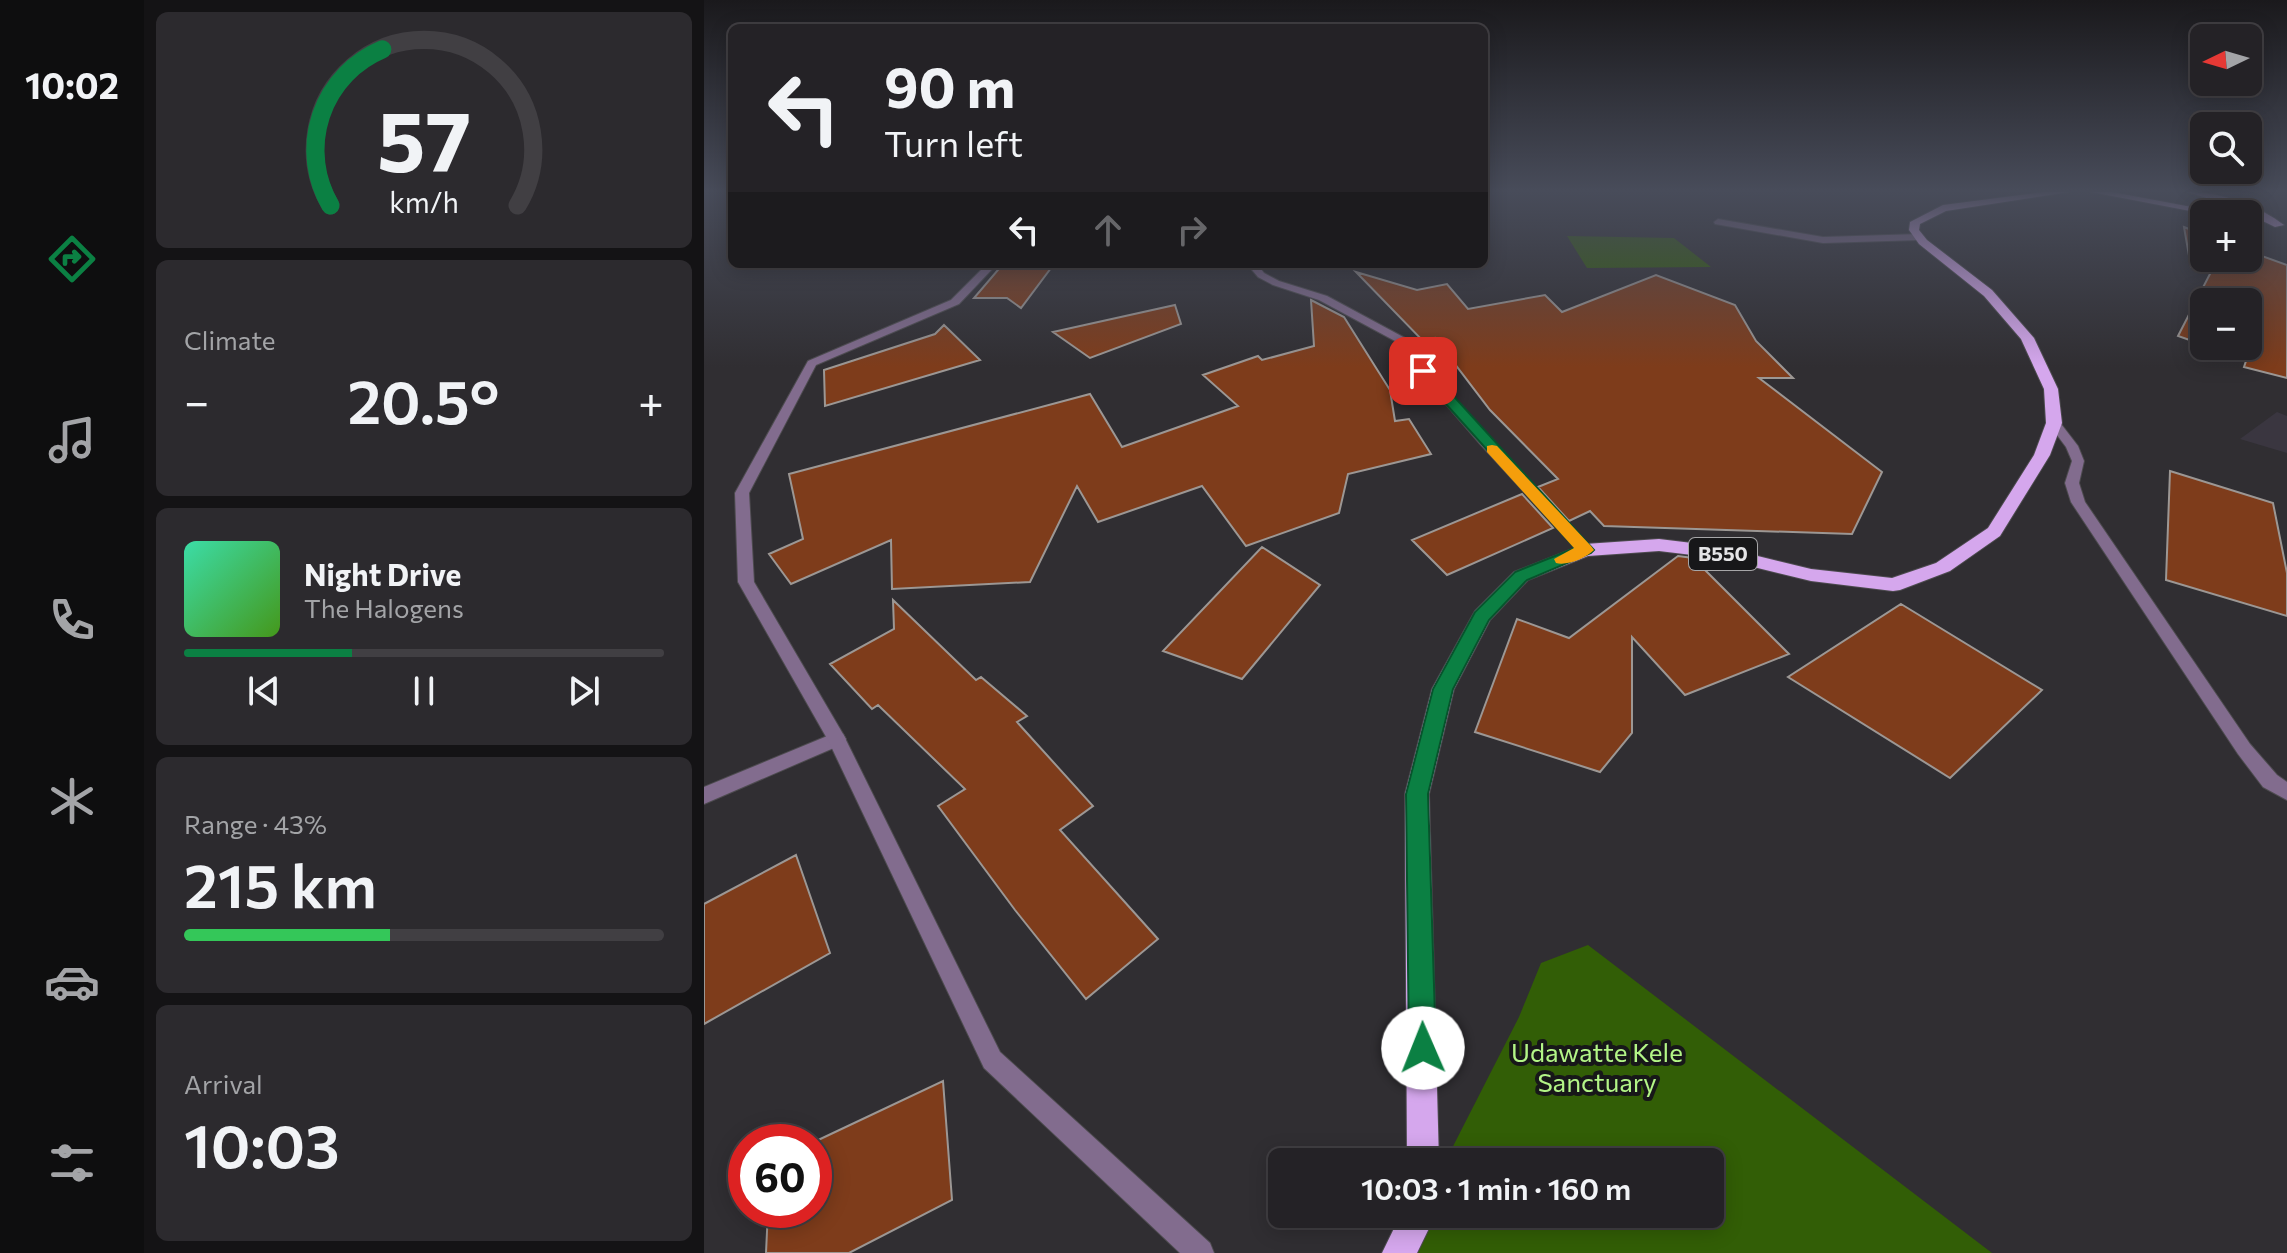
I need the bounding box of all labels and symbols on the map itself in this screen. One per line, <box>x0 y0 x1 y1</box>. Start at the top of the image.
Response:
north arrow <box>2190 24 2262 96</box>
pin <box>1389 337 1457 405</box>
road number: B550 <box>1689 538 1757 570</box>
position arrow <box>1381 1006 1465 1090</box>
park label: Udawatte Kele Sanctuary <box>1511 1036 1683 1097</box>
speed limit sign: 60 <box>728 1124 832 1228</box>

